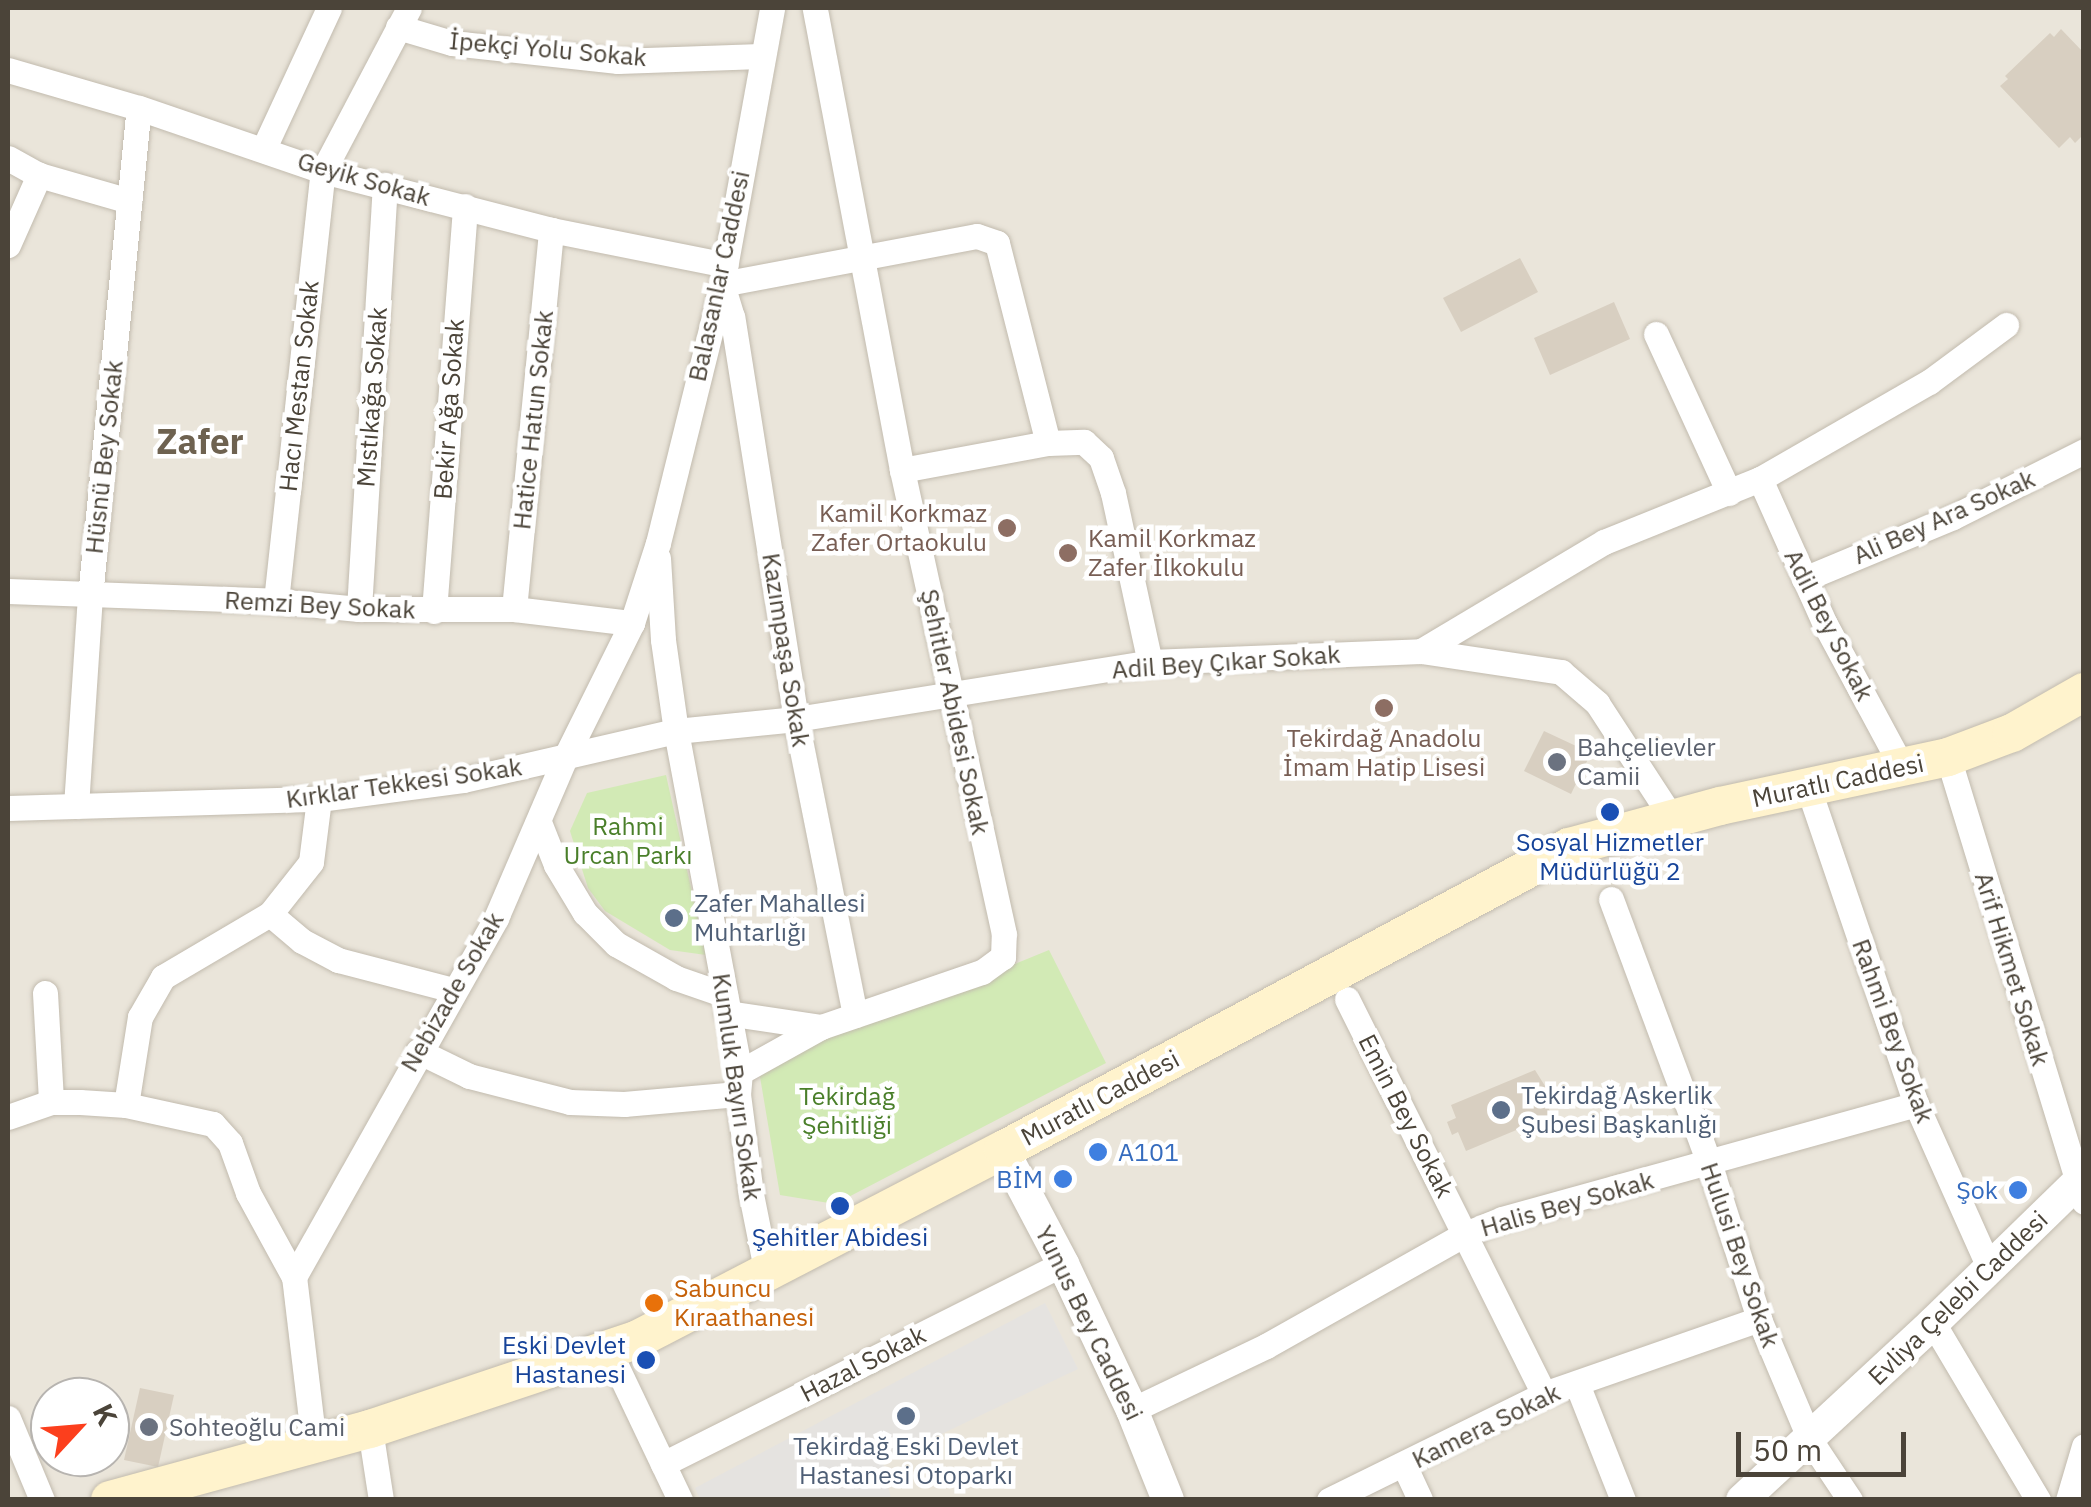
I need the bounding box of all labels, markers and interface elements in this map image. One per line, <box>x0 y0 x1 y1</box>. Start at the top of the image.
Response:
street label: İpekçi Yolu Sokak <box>448 25 648 73</box>
street label: Geyik Sokak <box>294 146 434 212</box>
street label: Balasanlar Caddesi <box>682 168 756 384</box>
street label: Hacı Mestan Sokak <box>273 279 325 493</box>
street label: Mıstıkağa Sokak <box>351 306 393 488</box>
street label: Hatice Hatun Sokak <box>507 309 559 531</box>
street label: Bekir Ağa Sokak <box>428 318 470 500</box>
street label: Hüsnü Bey Sokak <box>79 359 129 555</box>
district label: Zafer <box>156 420 244 462</box>
street label: Ali Bey Ara Sokak <box>1848 463 2040 571</box>
place label: Kamil Korkmaz Zafer Ortaokulu <box>811 499 987 558</box>
marker: Kamil Korkmaz Zafer Ortaokulu <box>996 517 1018 539</box>
place label: Kamil Korkmaz Zafer İlkokulu <box>1088 524 1256 583</box>
marker: Kamil Korkmaz Zafer İlkokulu <box>1057 542 1079 564</box>
street label: Adil Bey Sokak <box>1778 544 1880 706</box>
street label: Kazımpaşa Sokak <box>756 551 816 749</box>
street label: Remzi Bey Sokak <box>224 585 416 625</box>
street label: Şehitler Abidesi Sokak <box>914 586 996 838</box>
street label: Adil Bey Çıkar Sokak <box>1111 639 1341 685</box>
marker: Tekirdağ Anadolu İmam Hatip Lisesi <box>1373 697 1395 719</box>
place label: Tekirdağ Anadolu İmam Hatip Lisesi <box>1283 724 1485 783</box>
place label: Bahçelievler Camii <box>1577 733 1716 792</box>
street label: Muratlı Caddesi <box>1749 748 1927 814</box>
marker: Bahçelievler Camii <box>1546 751 1568 773</box>
street label: Kırklar Tekkesi Sokak <box>284 752 524 814</box>
marker: Sosyal Hizmetler Müdürlüğü 2 <box>1599 801 1621 823</box>
park label: Rahmi Urcan Parkı <box>564 812 692 871</box>
place label: Sosyal Hizmetler Müdürlüğü 2 <box>1516 828 1704 887</box>
street label: Arif Hikmet Sokak <box>1968 869 2056 1069</box>
place label: Zafer Mahallesi Muhtarlığı <box>694 889 865 948</box>
street label: Nebizade Sokak <box>394 907 510 1077</box>
marker: Zafer Mahallesi Muhtarlığı <box>663 907 685 929</box>
street label: Rahmi Bey Sokak <box>1846 935 1940 1127</box>
street label: Kumluk Bayırı Sokak <box>706 971 768 1203</box>
street label: Emin Bey Sokak <box>1352 1029 1460 1203</box>
street label: Muratlı Caddesi <box>1016 1044 1184 1152</box>
place label: Tekirdağ Askerlik Şubesi Başkanlığı <box>1521 1081 1717 1140</box>
park label: Tekirdağ Şehitliği <box>799 1082 895 1141</box>
marker: Tekirdağ Askerlik Şubesi Başkanlığı <box>1490 1099 1512 1121</box>
place label: A101 <box>1118 1137 1179 1167</box>
marker: A101 <box>1087 1141 1109 1163</box>
street label: Hulusi Bey Sokak <box>1694 1159 1786 1351</box>
place label: BİM <box>996 1164 1043 1194</box>
street label: Halis Bey Sokak <box>1477 1165 1657 1243</box>
marker: BİM <box>1052 1168 1074 1190</box>
place label: Şok <box>1956 1175 1998 1205</box>
marker: Şok <box>2007 1179 2029 1201</box>
marker: Şehitler Abidesi <box>829 1195 851 1217</box>
street label: Evliya Çelebi Caddesi <box>1862 1205 2054 1391</box>
street label: Yunus Bey Caddesi <box>1029 1221 1149 1425</box>
place label: Şehitler Abidesi <box>752 1222 928 1252</box>
place label: Sabuncu Kıraathanesi <box>674 1274 814 1333</box>
marker: Sabuncu Kıraathanesi <box>643 1292 665 1314</box>
street label: Hazal Sokak <box>795 1320 931 1408</box>
place label: Eski Devlet Hastanesi <box>502 1331 626 1390</box>
marker: Eski Devlet Hastanesi <box>635 1349 657 1371</box>
north arrow <box>30 1377 130 1477</box>
street label: Kamera Sokak <box>1407 1377 1565 1475</box>
text: K <box>85 1398 127 1431</box>
marker: Tekirdağ Eski Devlet Hastanesi Otoparkı <box>895 1405 917 1427</box>
place label: Sohteoğlu Cami <box>169 1412 345 1442</box>
scale bar <box>1741 1412 1911 1474</box>
marker: Sohteoğlu Cami <box>138 1416 160 1438</box>
text: 50 m <box>1753 1430 1822 1469</box>
place label: Tekirdağ Eski Devlet Hastanesi Otoparkı <box>793 1432 1019 1491</box>

